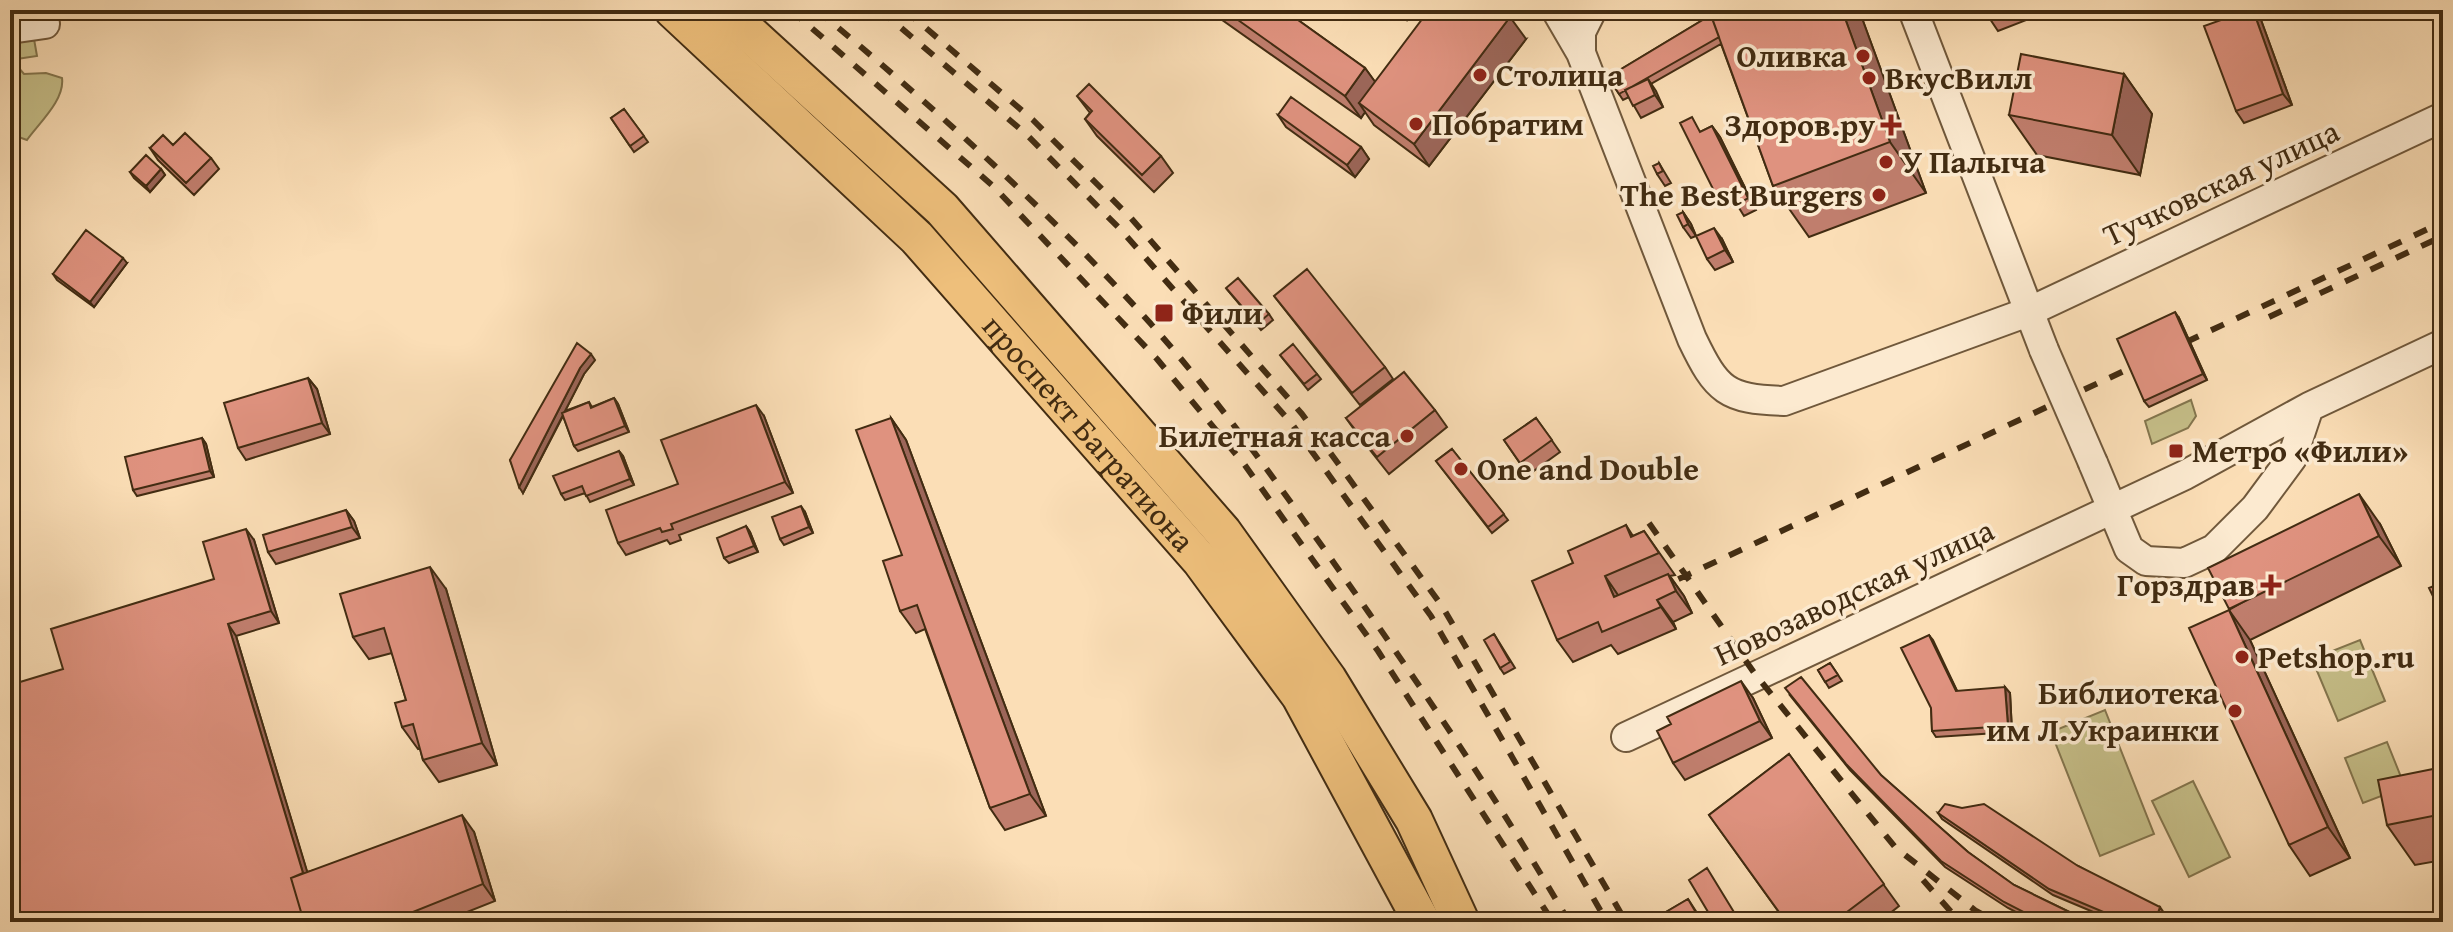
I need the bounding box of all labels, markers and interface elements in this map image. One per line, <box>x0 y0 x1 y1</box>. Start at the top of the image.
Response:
place label: Оливка <box>1736 32 1848 79</box>
marker: Оливка <box>1854 47 1872 65</box>
place label: Столица <box>1496 51 1624 98</box>
place label: ВкусВилл <box>1885 54 2032 101</box>
marker: Столица <box>1471 66 1489 84</box>
marker: ВкусВилл <box>1860 69 1878 87</box>
place label: Побратим <box>1432 100 1584 147</box>
place label: Здоров.ру <box>1724 101 1875 148</box>
street label: Тучковская улица <box>2095 107 2347 258</box>
marker: Побратим <box>1407 115 1425 133</box>
marker: Здоров.ру <box>1882 116 1900 134</box>
place label: У Палыча <box>1902 138 2046 185</box>
marker: У Палыча <box>1877 153 1895 171</box>
place label: The Best Burgers <box>1620 171 1863 218</box>
marker: The Best Burgers <box>1870 186 1888 204</box>
place label: Фили <box>1182 289 1263 336</box>
marker: Фили <box>1153 302 1175 324</box>
street label: проспект Багратиона <box>972 304 1207 563</box>
place label: Билетная касса <box>1159 412 1392 459</box>
marker: Билетная касса <box>1398 427 1416 445</box>
place label: Метро «Фили» <box>2192 427 2408 474</box>
marker: Метро «Фили» <box>2167 442 2185 460</box>
place label: One and Double <box>1477 445 1699 492</box>
marker: One and Double <box>1452 460 1470 478</box>
street label: Новозаводская улица <box>1706 506 2002 677</box>
place label: Горздрав <box>2117 561 2255 608</box>
marker: Горздрав <box>2262 576 2280 594</box>
place label: Petshop.ru <box>2258 633 2415 680</box>
marker: Petshop.ru <box>2233 648 2251 666</box>
place label: Библиотека им Л.Украинки <box>1986 669 2220 753</box>
marker: Библиотека им Л.Украинки <box>2226 702 2244 720</box>

